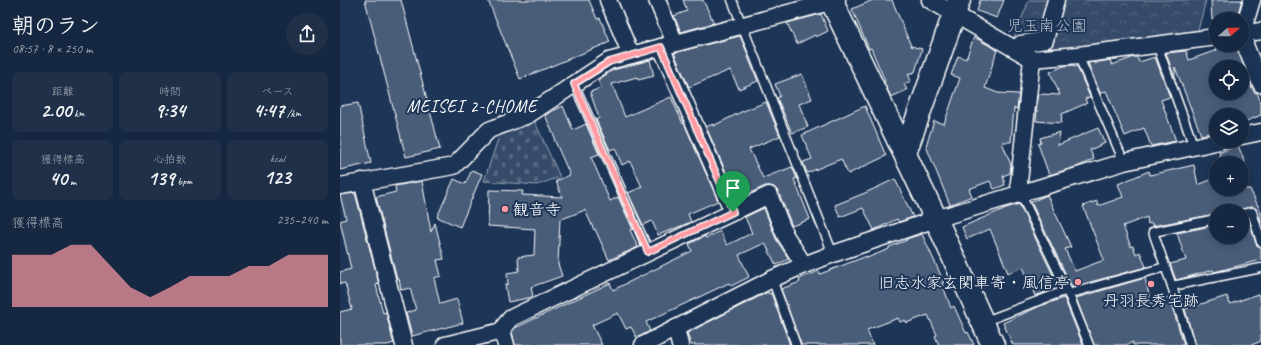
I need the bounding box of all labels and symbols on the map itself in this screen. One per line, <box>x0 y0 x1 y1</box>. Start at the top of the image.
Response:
north arrow <box>1209 12 1249 52</box>
park label: 児玉南公園 <box>1007 16 1087 36</box>
district label: MEISEI 2-CHOME <box>407 96 538 117</box>
pin <box>716 171 750 212</box>
place label: 観音寺 <box>513 200 561 220</box>
marker: 観音寺 <box>500 204 510 214</box>
place label: 旧志水家玄関車寄・風信亭 <box>878 273 1070 293</box>
marker: 旧志水家玄関車寄・風信亭 <box>1073 277 1083 287</box>
marker: 丹羽長秀宅跡 <box>1146 279 1156 289</box>
place label: 丹羽長秀宅跡 <box>1103 291 1199 311</box>

